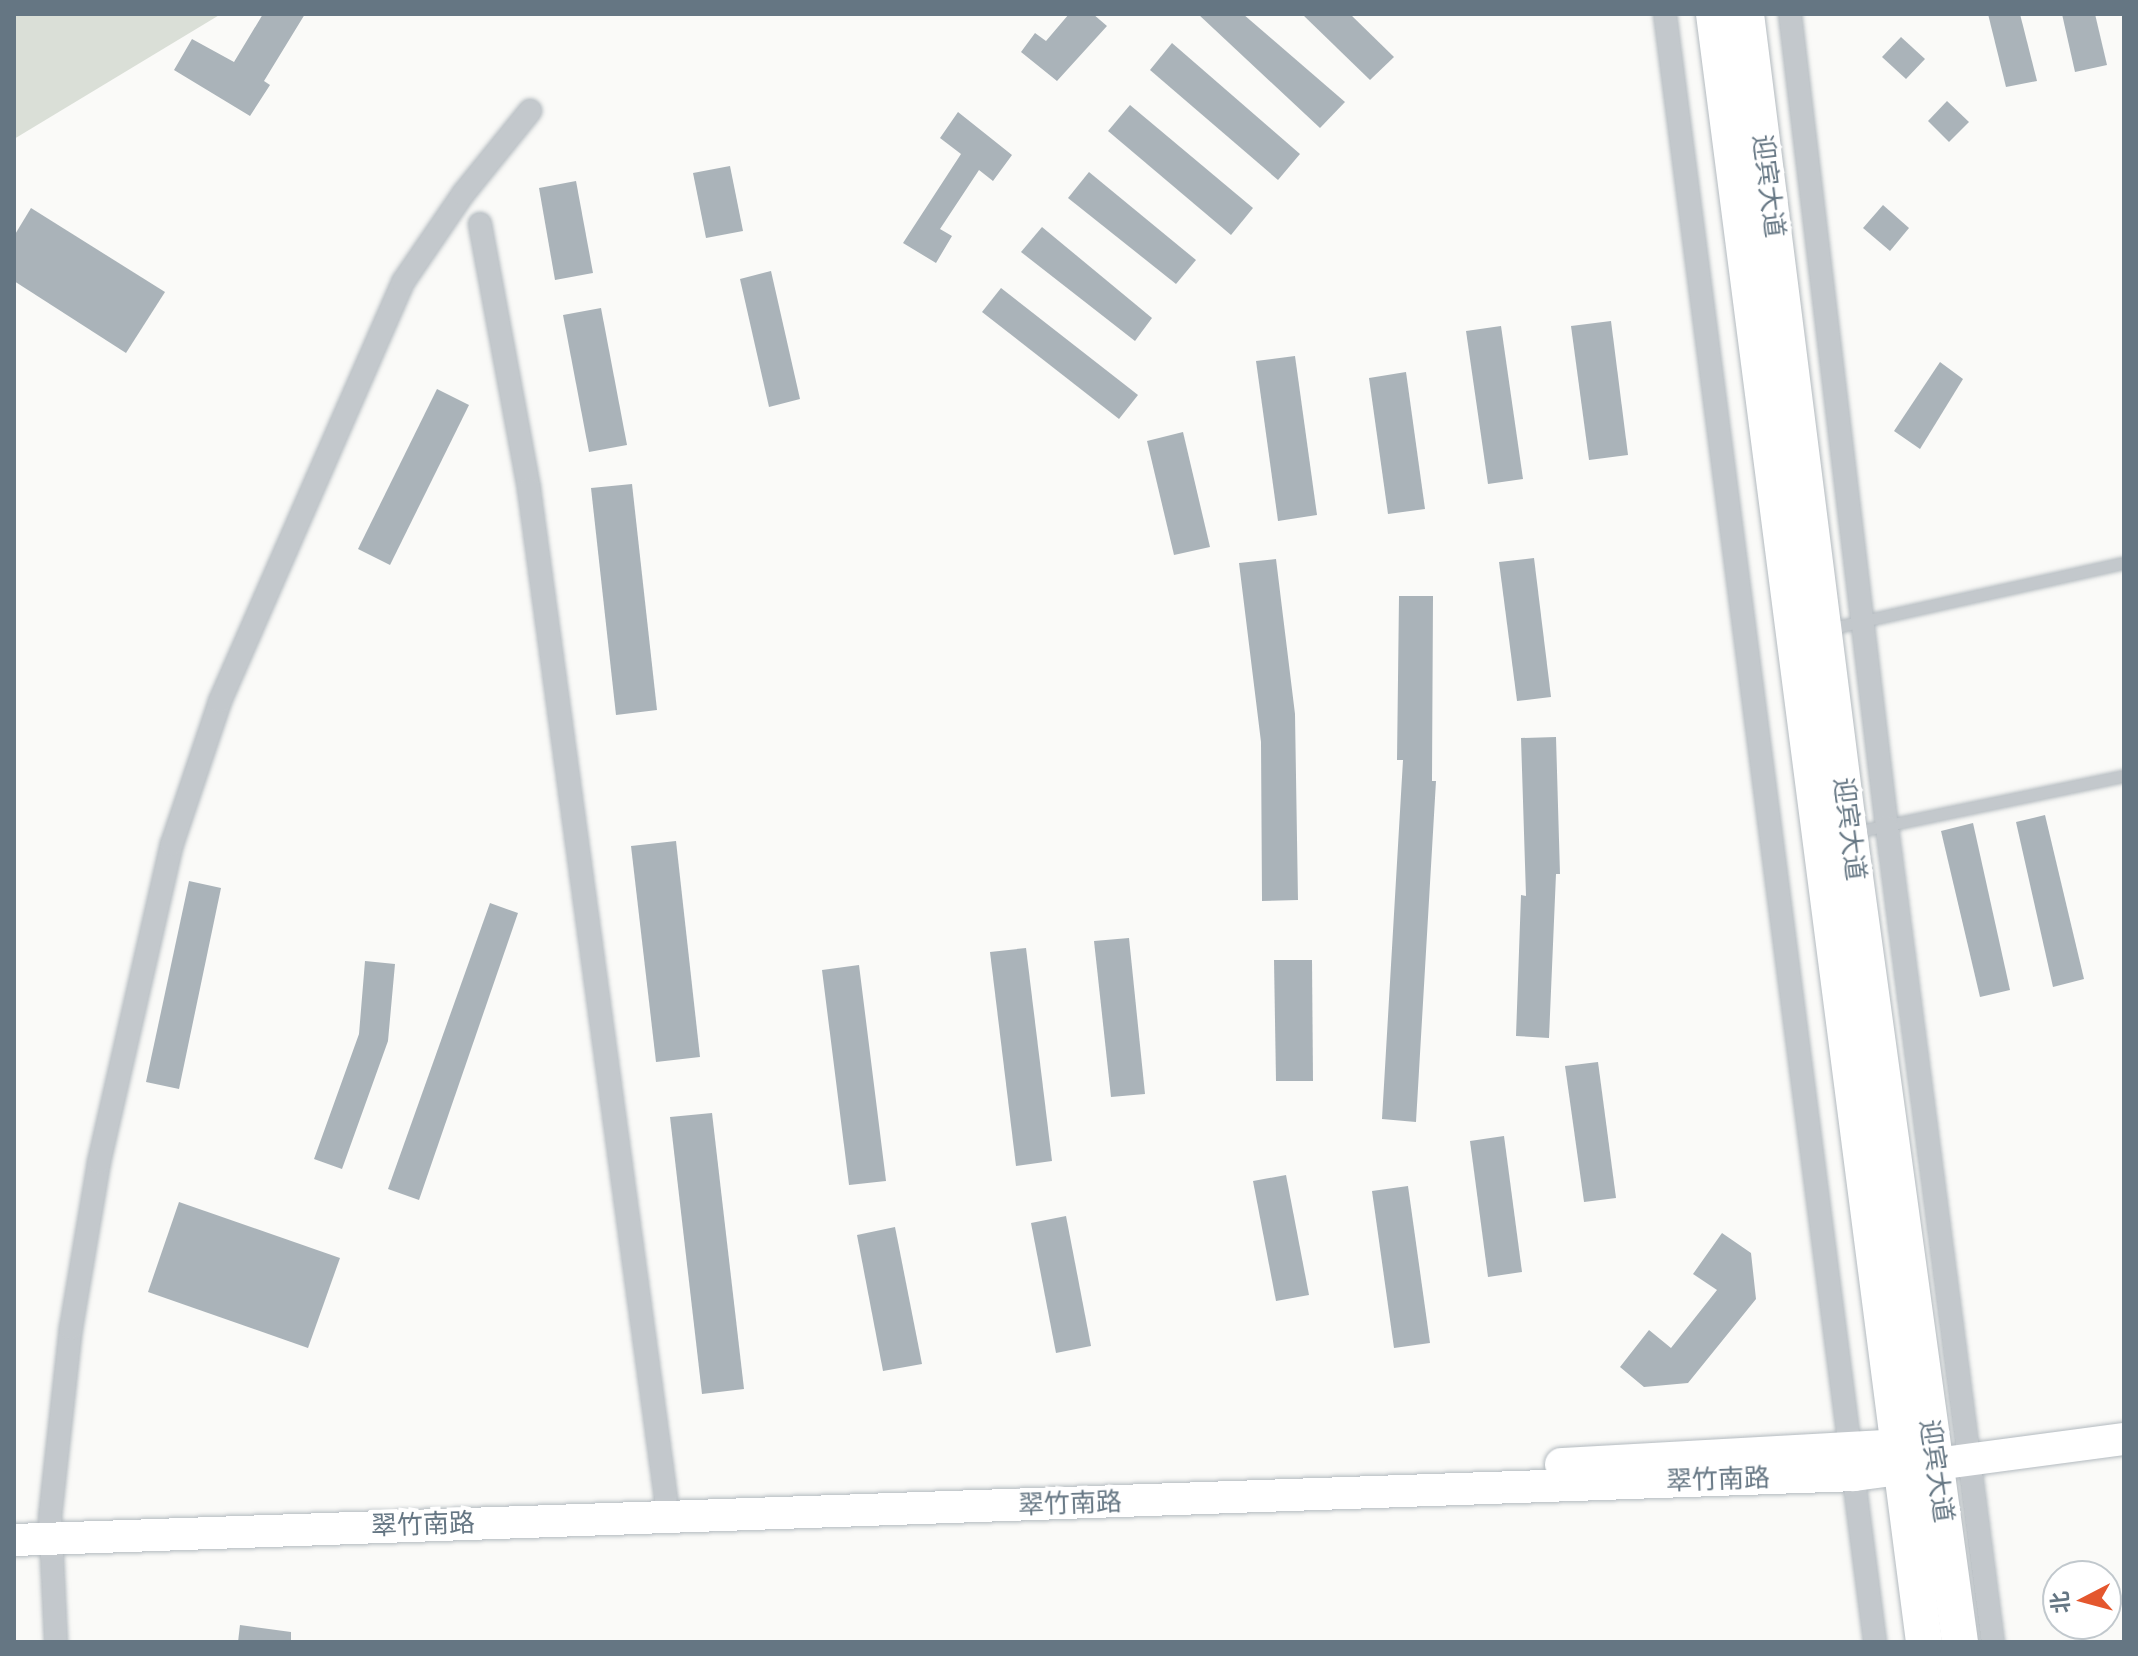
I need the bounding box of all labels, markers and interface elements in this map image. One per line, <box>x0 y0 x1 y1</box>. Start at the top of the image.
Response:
street label: 迎宾大道 <box>1746 132 1790 240</box>
street label: 迎宾大道 <box>1827 775 1871 883</box>
street label: 迎宾大道 <box>1913 1417 1959 1525</box>
street label: 翠竹南路 <box>1665 1463 1771 1497</box>
street label: 翠竹南路 <box>1017 1487 1123 1521</box>
street label: 翠竹南路 <box>370 1508 476 1542</box>
north arrow <box>2042 1560 2122 1640</box>
text: 北 <box>2045 1590 2075 1615</box>

